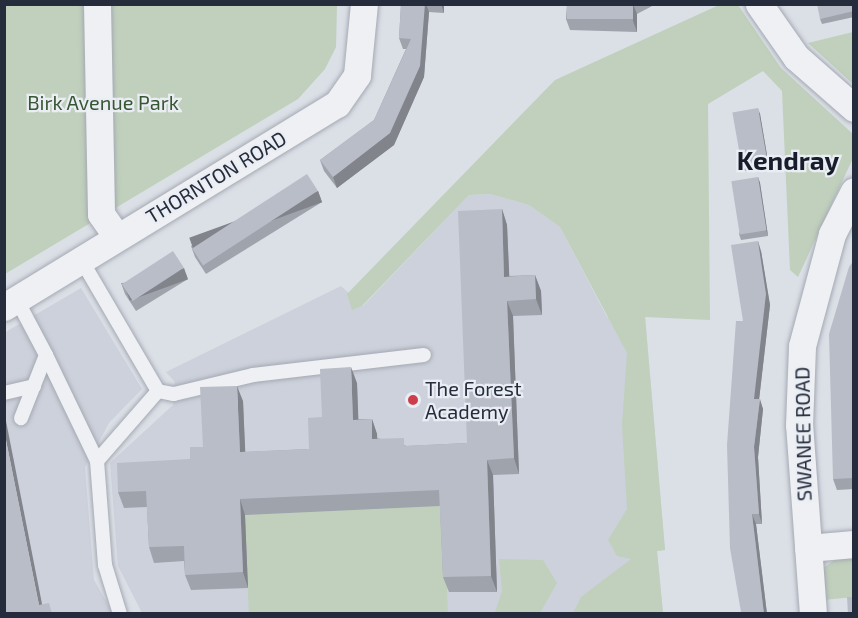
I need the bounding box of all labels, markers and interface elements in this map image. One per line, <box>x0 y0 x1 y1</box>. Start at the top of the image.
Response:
park label: Birk Avenue Park <box>27 90 179 114</box>
street label: THORNTON ROAD <box>141 126 291 228</box>
district label: Kendray <box>737 144 839 176</box>
street label: SWANEE ROAD <box>790 367 816 501</box>
place label: The Forest Academy <box>425 376 522 423</box>
marker: The Forest Academy <box>406 393 420 407</box>

